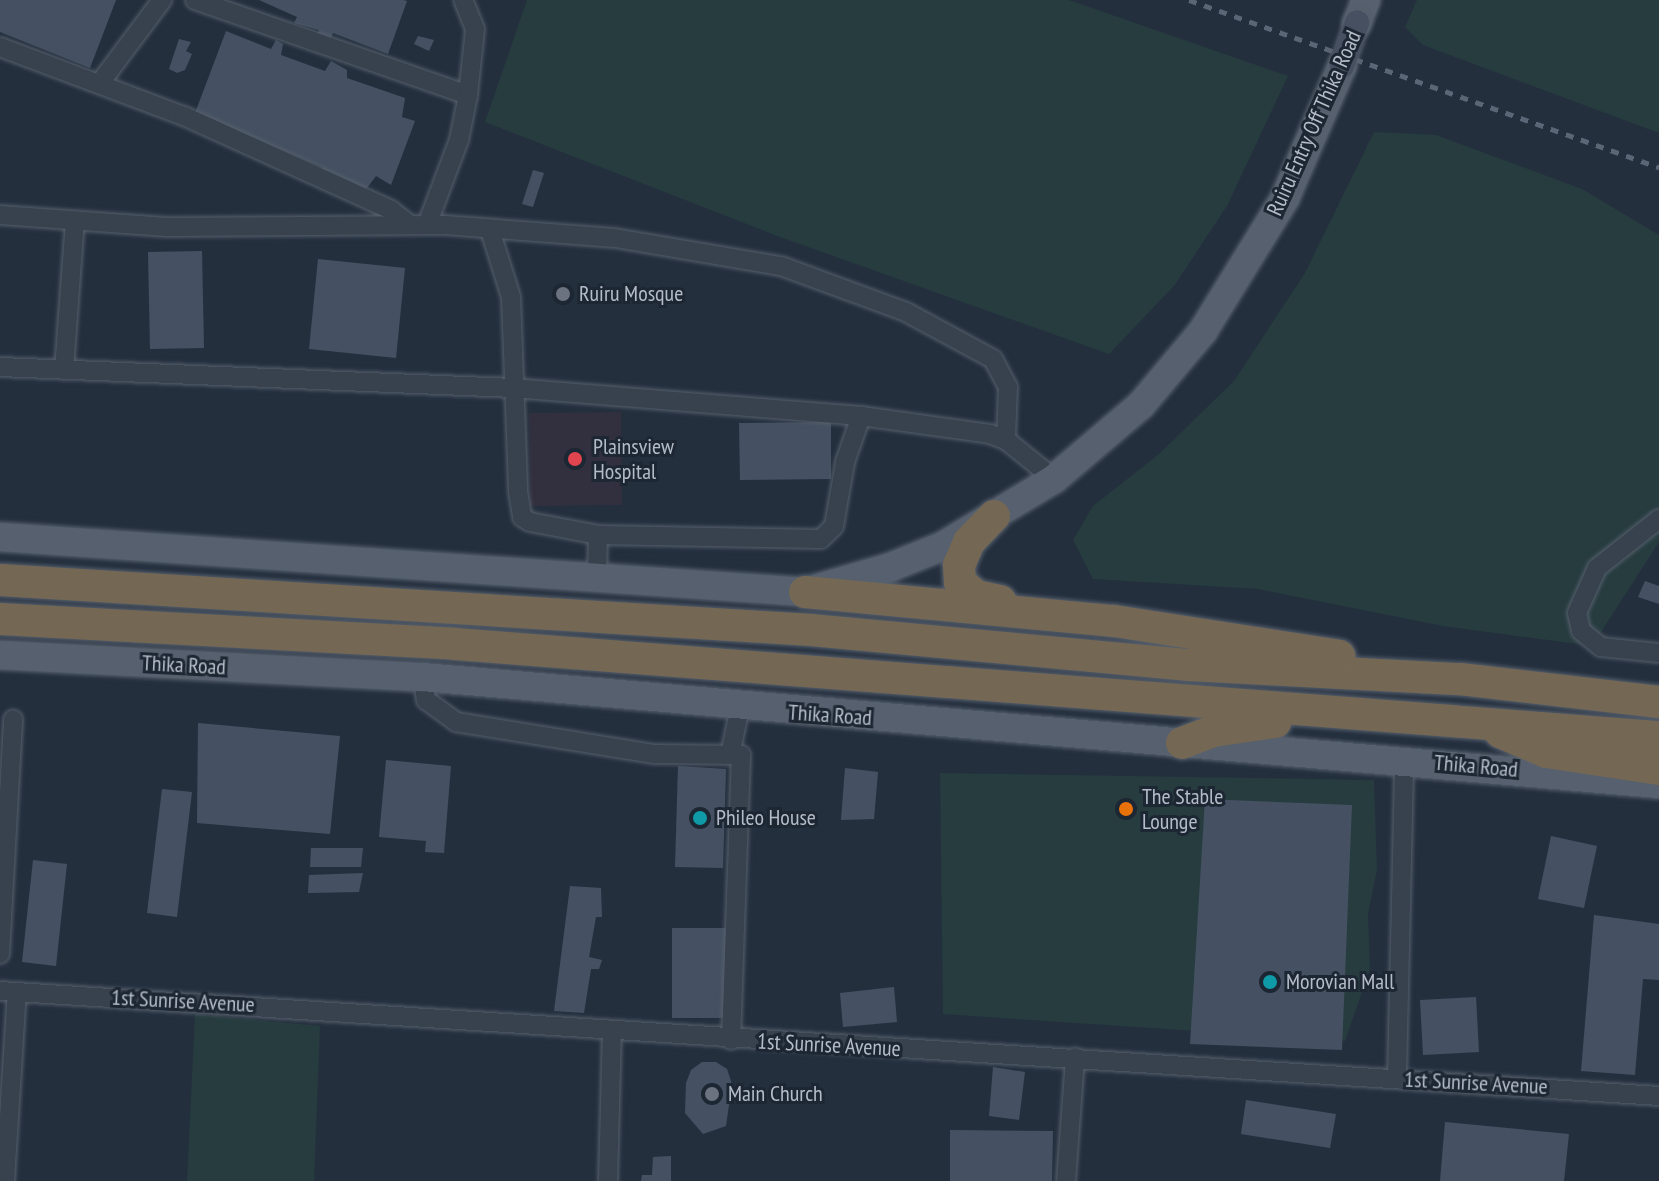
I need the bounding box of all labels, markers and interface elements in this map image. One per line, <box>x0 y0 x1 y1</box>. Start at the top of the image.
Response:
street label: Ruiru Entry Off Thika Road <box>1261 26 1367 220</box>
place label: Ruiru Mosque <box>579 281 683 307</box>
marker: Ruiru Mosque <box>554 285 572 303</box>
place label: Plainsview Hospital <box>593 433 674 484</box>
marker: Plainsview Hospital <box>564 448 586 470</box>
street label: Thika Road <box>141 650 227 680</box>
street label: Thika Road <box>787 699 873 731</box>
street label: Thika Road <box>1433 749 1519 783</box>
place label: The Stable Lounge <box>1142 783 1223 834</box>
marker: The Stable Lounge <box>1117 800 1135 818</box>
place label: Phileo House <box>716 805 816 831</box>
marker: Phileo House <box>691 809 709 827</box>
place label: Morovian Mall <box>1286 969 1394 995</box>
marker: Morovian Mall <box>1261 973 1279 991</box>
street label: 1st Sunrise Avenue <box>110 984 256 1018</box>
street label: 1st Sunrise Avenue <box>756 1028 902 1062</box>
street label: 1st Sunrise Avenue <box>1403 1066 1549 1100</box>
place label: Main Church <box>728 1081 823 1107</box>
marker: Main Church <box>703 1085 721 1103</box>

